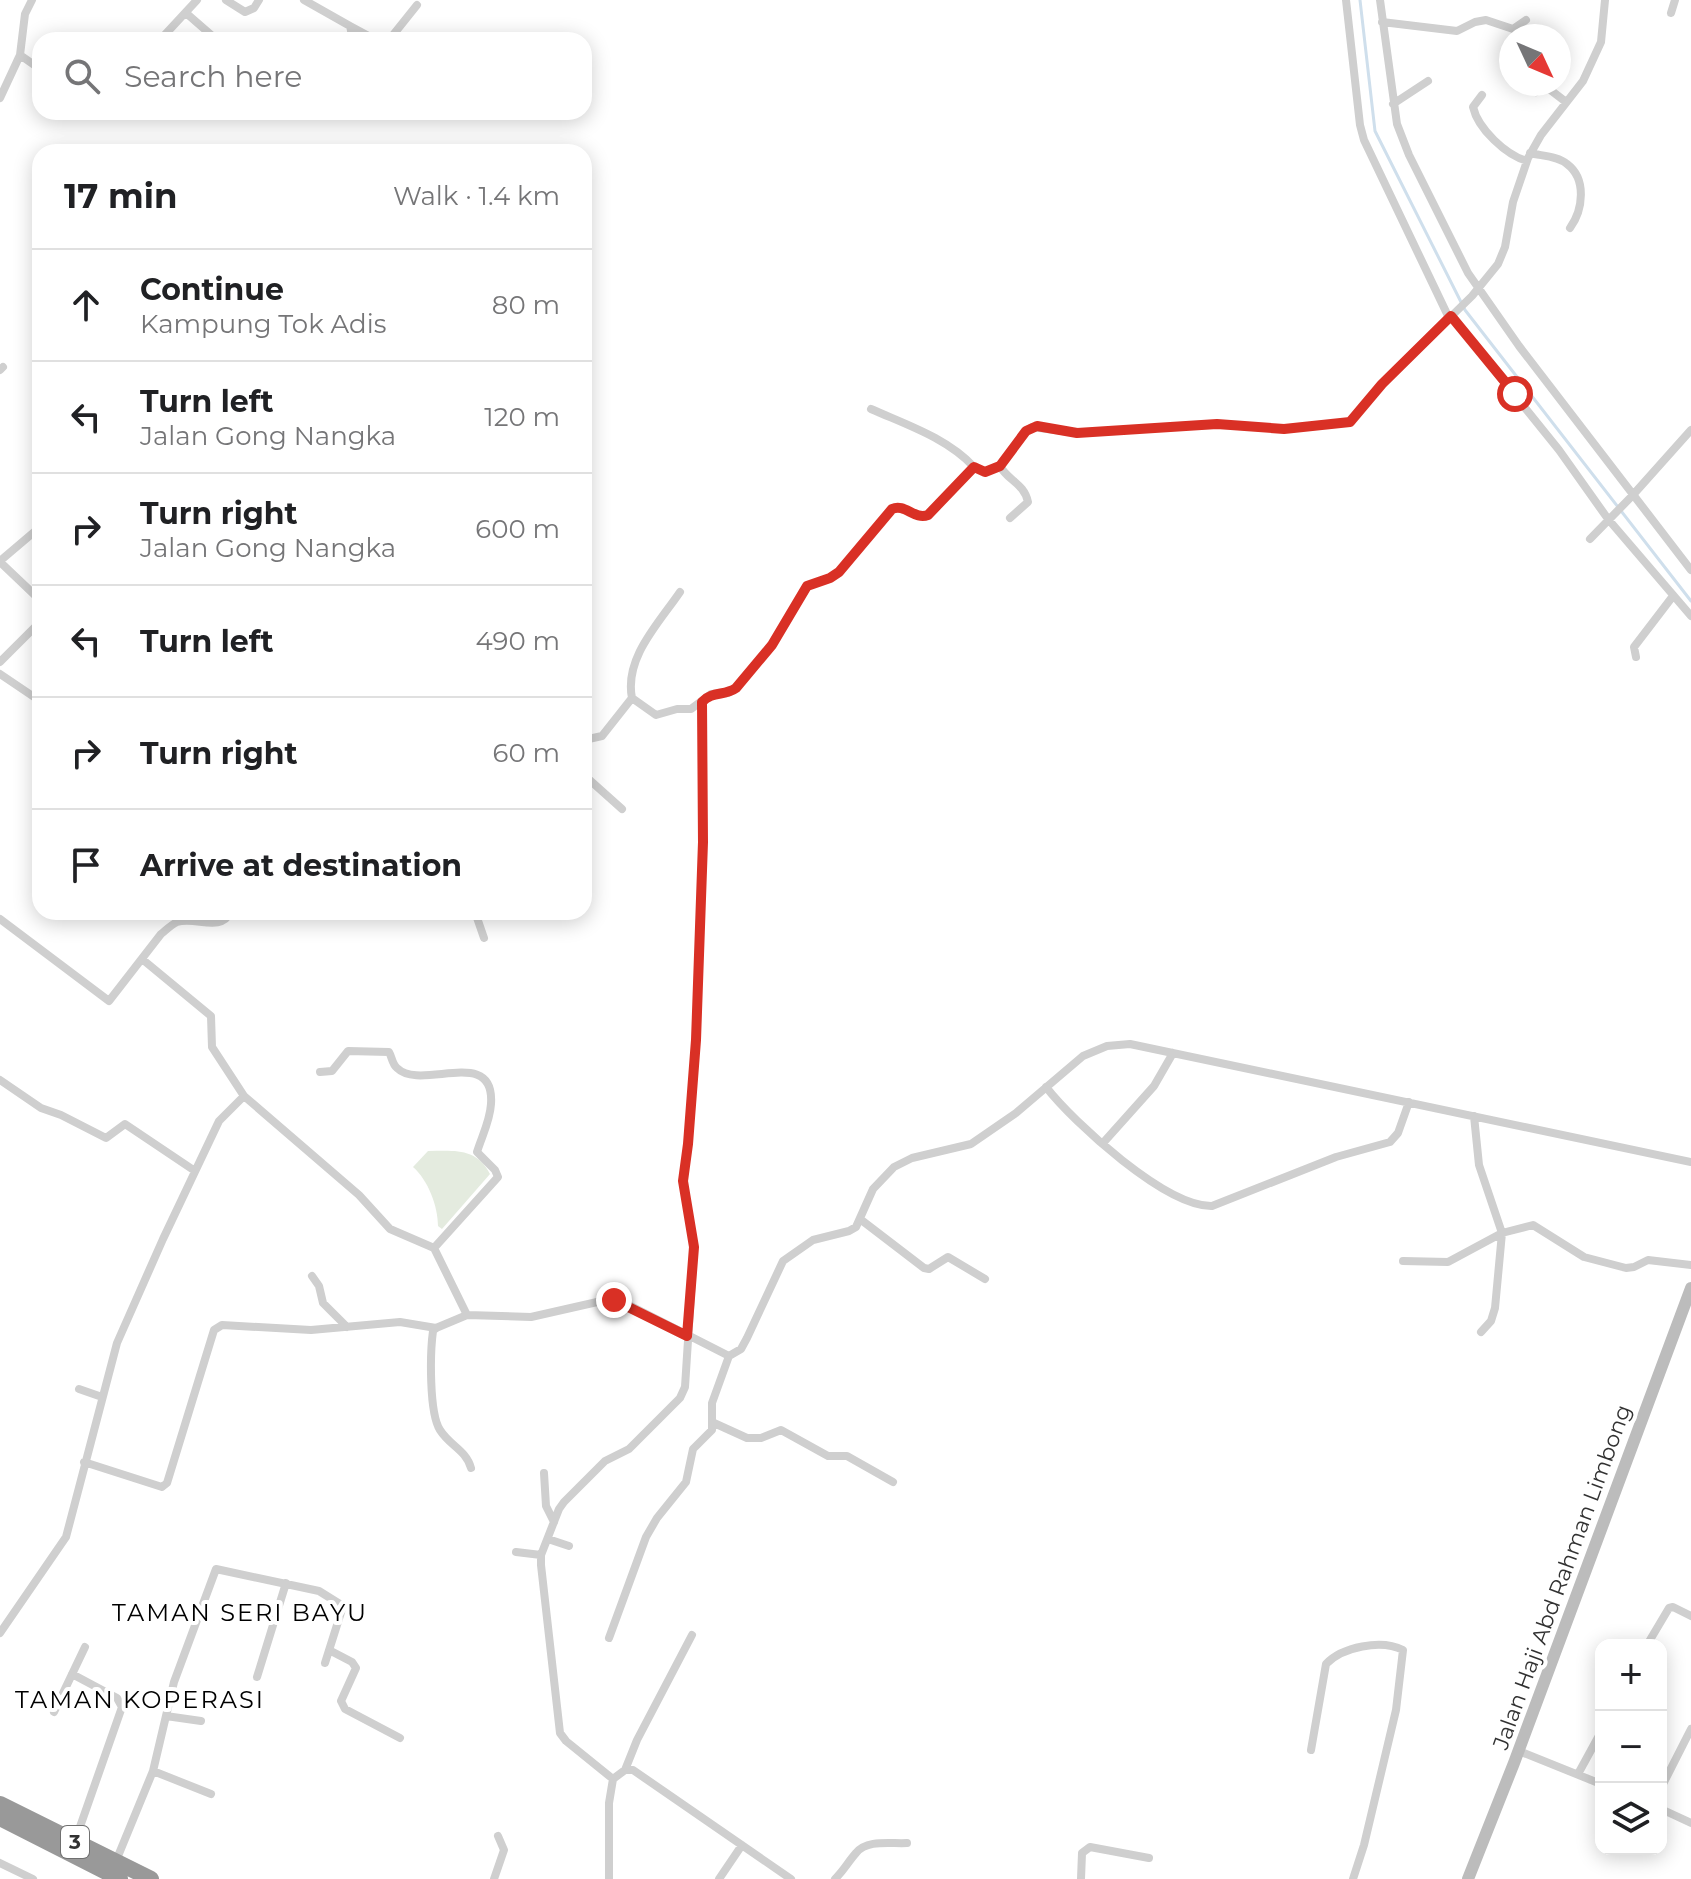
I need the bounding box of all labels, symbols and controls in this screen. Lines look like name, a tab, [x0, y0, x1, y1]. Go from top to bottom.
north arrow	[1499, 24, 1571, 96]
search box	[32, 32, 592, 120]
icon: search	[60, 54, 104, 98]
text: Search here	[124, 58, 302, 95]
text: 17 min	[64, 175, 177, 217]
text: Walk · 1.4 km	[393, 180, 560, 212]
text: Continue	[140, 271, 284, 308]
icon: ahead	[64, 283, 108, 327]
text: 80 m	[492, 289, 560, 321]
text: Kampung Tok Adis	[140, 308, 386, 340]
route start	[1497, 376, 1533, 412]
text: Turn left	[140, 383, 273, 420]
icon: left	[64, 395, 108, 439]
text: 120 m	[484, 401, 560, 433]
text: Jalan Gong Nangka	[140, 420, 396, 452]
text: Turn right	[140, 495, 297, 532]
icon: right	[64, 507, 108, 551]
text: 600 m	[475, 513, 560, 545]
text: Jalan Gong Nangka	[140, 532, 396, 564]
icon: left	[64, 619, 108, 663]
text: Turn left	[140, 623, 273, 660]
text: 490 m	[476, 625, 560, 657]
icon: right	[64, 731, 108, 775]
text: Turn right	[140, 735, 297, 772]
text: 60 m	[493, 737, 560, 769]
icon: arrive	[64, 843, 108, 887]
text: Arrive at destination	[140, 847, 462, 884]
route end	[596, 1282, 632, 1318]
street label: Jalan Haji Abd Rahman Limbong	[1487, 1401, 1637, 1754]
district label: TAMAN SERI BAYU	[112, 1598, 368, 1627]
map controls	[1595, 1639, 1667, 1855]
button: +	[1595, 1639, 1667, 1711]
district label: TAMAN KOPERASI	[15, 1685, 265, 1714]
button: −	[1595, 1711, 1667, 1783]
button: layers	[1595, 1783, 1667, 1855]
road number: 3	[61, 1826, 89, 1858]

